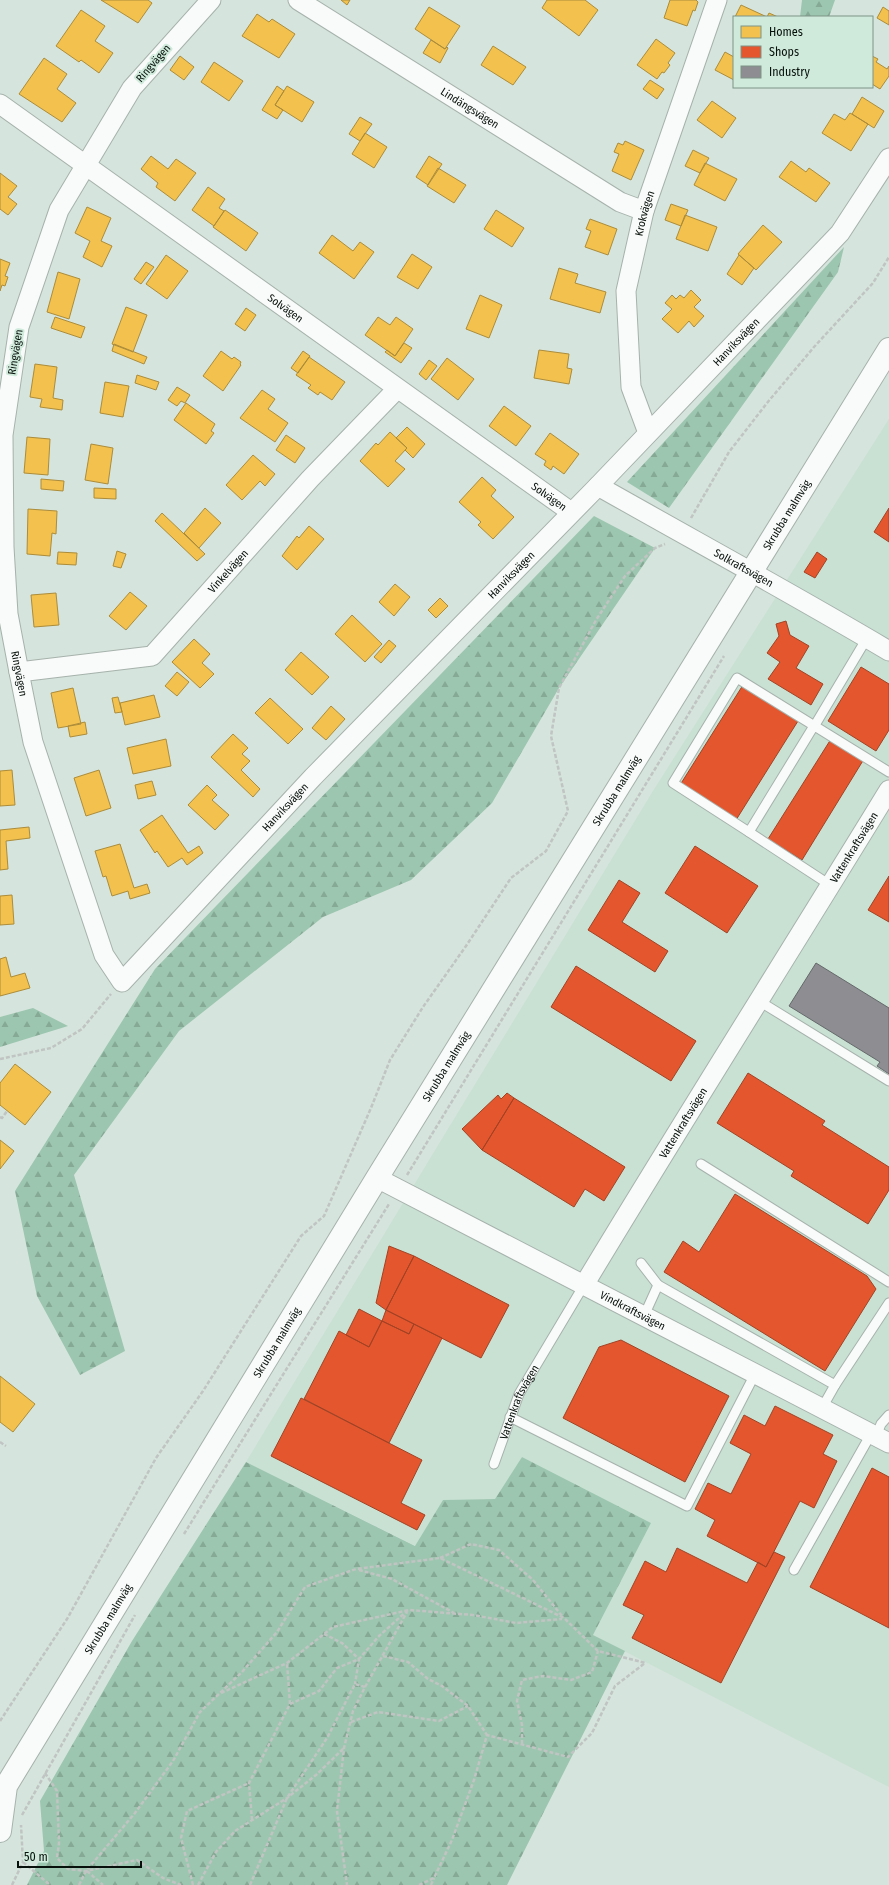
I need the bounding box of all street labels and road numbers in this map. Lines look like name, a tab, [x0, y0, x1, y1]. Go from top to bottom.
street label: Ringvägen	[133, 42, 173, 85]
street label: Lindängsvägen	[438, 85, 501, 131]
street label: Krokvägen	[633, 189, 658, 237]
street label: Solvägen	[265, 291, 305, 325]
street label: Hanviksvägen	[710, 315, 762, 369]
street label: Ringvägen	[5, 328, 26, 376]
street label: Skrubba malmväg	[760, 477, 814, 553]
street label: Solvägen	[529, 480, 569, 514]
street label: Solkraftsvägen	[711, 546, 775, 590]
street label: Vinkelvägen	[206, 547, 251, 596]
street label: Hanviksvägen	[485, 549, 538, 602]
street label: Ringvägen	[8, 650, 30, 698]
street label: Skrubba malmväg	[590, 753, 644, 828]
street label: Hanviksvägen	[260, 780, 311, 834]
street label: Vattenkraftsvägen	[827, 810, 881, 885]
street label: Skrubba malmväg	[420, 1028, 473, 1104]
street label: Vattenkraftsvägen	[657, 1085, 710, 1161]
street label: Vindkraftsvägen	[598, 1289, 667, 1333]
street label: Skrubba malmväg	[251, 1304, 304, 1380]
street label: Vattenkraftsvägen	[497, 1363, 542, 1441]
street label: Skrubba malmväg	[82, 1581, 135, 1657]

